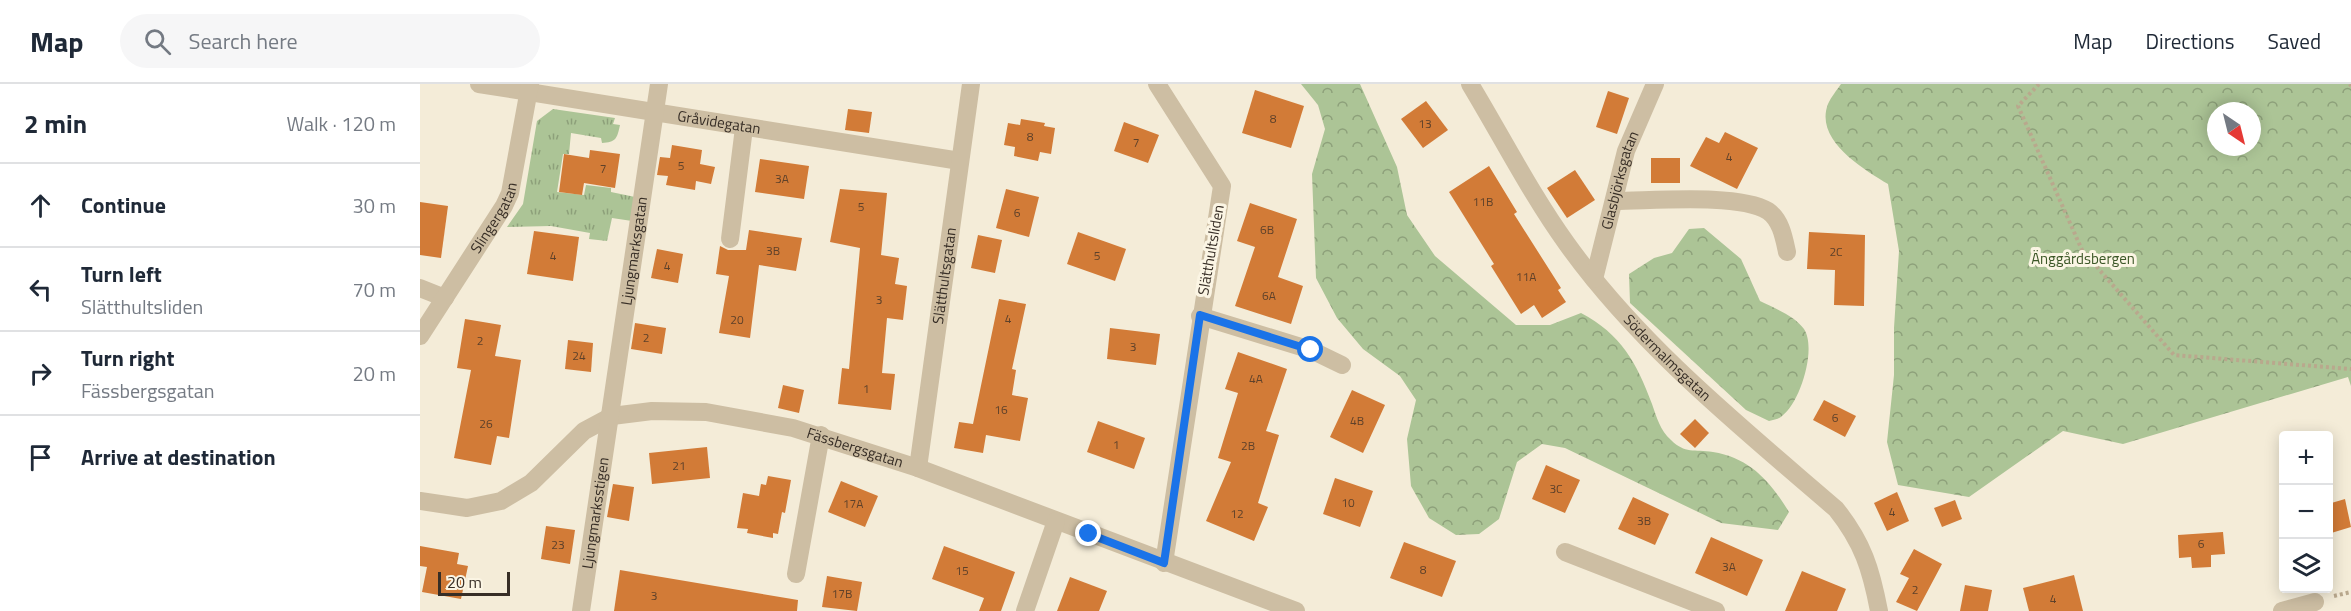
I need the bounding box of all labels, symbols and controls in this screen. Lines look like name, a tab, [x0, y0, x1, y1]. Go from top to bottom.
search box	[120, 14, 540, 68]
text: Map	[30, 20, 84, 63]
text: Search here	[189, 24, 298, 58]
icon: search	[141, 25, 174, 58]
text: Map	[2073, 25, 2113, 57]
text: Directions	[2146, 25, 2235, 57]
text: Saved	[2268, 25, 2321, 57]
north arrow	[2207, 102, 2261, 156]
text: 2 min	[24, 104, 87, 143]
street label: Gråvidegatan	[676, 104, 762, 140]
text: Walk · 120 m	[287, 108, 396, 139]
house number: 8	[1270, 109, 1277, 128]
house number: 13	[1418, 114, 1432, 133]
house number: 8	[1027, 127, 1034, 146]
street label: Glasbjörksgatan	[1595, 127, 1644, 232]
house number: 7	[1133, 133, 1139, 152]
house number: 4	[1726, 147, 1733, 166]
house number: 5	[678, 156, 685, 175]
house number: 7	[600, 159, 606, 178]
house number: 3A	[775, 169, 789, 188]
street label: Slingergatan	[464, 180, 523, 258]
text: Continue	[81, 188, 166, 222]
icon: ahead	[24, 189, 57, 222]
text: 30 m	[352, 190, 396, 221]
house number: 11B	[1473, 192, 1493, 211]
street label: Ljungmarksgatan	[614, 195, 653, 307]
house number: 5	[858, 197, 865, 216]
house number: 6	[1014, 203, 1021, 222]
street label: Slätthultsliden	[1191, 203, 1230, 297]
house number: 6B	[1260, 220, 1274, 239]
street label: Slätthultsgatan	[926, 226, 962, 326]
house number: 3B	[766, 241, 780, 260]
house number: 2C	[1829, 242, 1843, 261]
house number: 4	[550, 246, 557, 265]
house number: 5	[1094, 246, 1101, 265]
park label: Änggårdsbergen	[2031, 247, 2135, 270]
house number: 4	[664, 256, 671, 275]
text: Turn left	[81, 257, 162, 291]
house number: 11A	[1516, 267, 1536, 286]
icon: left	[24, 273, 57, 306]
text: 70 m	[352, 274, 396, 305]
house number: 6A	[1262, 286, 1276, 305]
house number: 3	[876, 290, 882, 309]
text: Slätthultsliden	[81, 291, 203, 322]
house number: 4	[1005, 309, 1012, 328]
street label: Södermalmsgatan	[1618, 309, 1717, 406]
house number: 20	[730, 310, 744, 329]
house number: 2	[643, 328, 649, 347]
house number: 2	[477, 331, 483, 350]
route start	[1297, 336, 1323, 362]
house number: 3	[1130, 337, 1136, 356]
text: Turn right	[81, 341, 175, 375]
house number: 24	[572, 346, 586, 365]
icon: right	[24, 357, 57, 390]
text: 20 m	[352, 358, 396, 389]
house number: 4A	[1249, 369, 1263, 388]
text: Fässbergsgatan	[81, 375, 214, 406]
house number: 1	[863, 379, 869, 398]
house number: 16	[994, 400, 1008, 419]
house number: 6	[1832, 408, 1839, 427]
house number: 4B	[1350, 411, 1364, 430]
house number: 26	[479, 414, 493, 433]
street label: Fässbergsgatan	[804, 421, 906, 474]
map controls	[2279, 431, 2333, 593]
button: +	[2279, 431, 2333, 485]
house number: 1	[1113, 435, 1119, 454]
house number: 2B	[1241, 436, 1255, 455]
text: Arrive at destination	[81, 440, 276, 474]
icon: arrive	[24, 441, 57, 474]
street label: Ljungmarksstigen	[575, 456, 615, 570]
house number: 21	[672, 456, 686, 475]
house number: 3C	[1549, 479, 1563, 498]
button: −	[2279, 485, 2333, 539]
house number: 10	[1341, 493, 1355, 512]
house number: 17A	[843, 494, 863, 513]
house number: 4	[1889, 502, 1896, 521]
house number: 12	[1230, 504, 1244, 523]
house number: 3B	[1637, 511, 1651, 530]
route end	[1075, 520, 1101, 546]
house number: 6	[2198, 534, 2205, 553]
house number: 23	[551, 535, 565, 554]
button: layers	[2279, 539, 2333, 593]
house number: 3A	[1722, 557, 1736, 576]
house number: 8	[1420, 560, 1427, 579]
house number: 15	[955, 561, 969, 580]
scale bar	[438, 569, 510, 596]
text: 20 m	[447, 570, 482, 594]
house number: 2	[1912, 580, 1918, 599]
house number: 17B	[832, 584, 852, 603]
house number: 3	[651, 586, 657, 605]
house number: 4	[2050, 589, 2057, 608]

